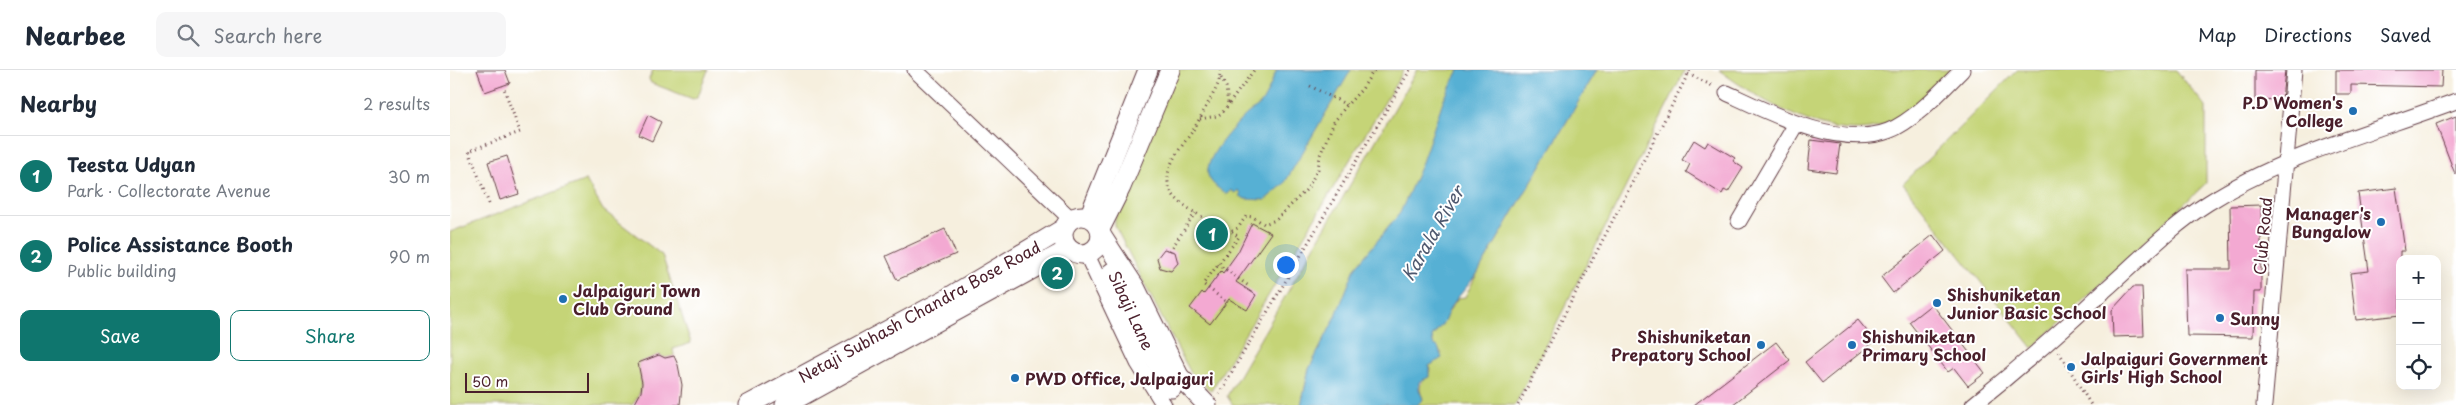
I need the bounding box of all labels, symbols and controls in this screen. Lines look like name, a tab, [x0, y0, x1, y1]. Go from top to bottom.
search box	[156, 12, 506, 57]
text: Nearbee	[25, 17, 126, 53]
icon: search	[174, 21, 202, 49]
text: Search here	[214, 21, 322, 49]
text: Map	[2198, 21, 2236, 48]
text: Directions	[2264, 21, 2352, 48]
text: Saved	[2380, 21, 2431, 48]
text: Nearby	[20, 87, 97, 119]
place label: P.D Women's College	[2242, 90, 2343, 132]
text: 2 results	[363, 91, 430, 115]
marker: P.D Women's College	[2347, 105, 2359, 117]
text: Teesta Udyan	[67, 150, 196, 178]
text: 1	[32, 164, 40, 188]
text: 30 m	[388, 164, 430, 188]
text: Park · Collectorate Avenue	[67, 178, 271, 202]
water label: Karala River	[1394, 178, 1471, 285]
street label: Club Road	[2247, 196, 2277, 276]
place label: Manager's Bungalow	[2286, 201, 2371, 243]
pin: 1	[1196, 215, 1228, 253]
marker: Manager's Bungalow	[2375, 216, 2387, 228]
text: Police Assistance Booth	[67, 230, 293, 258]
street label: Netaji Subhash Chandra Bose Road	[793, 234, 1045, 388]
text: 2	[30, 244, 42, 268]
text: 90 m	[389, 244, 430, 268]
your location	[1273, 252, 1299, 278]
pin: 2	[1041, 254, 1073, 292]
map controls	[2396, 255, 2441, 390]
button: +	[2396, 255, 2441, 300]
text: Public building	[67, 258, 177, 282]
street label: Sibaji Lane	[1103, 266, 1161, 354]
place label: Jalpaiguri Town Club Ground	[573, 278, 701, 320]
place label: Shishuniketan Junior Basic School	[1947, 282, 2107, 324]
marker: Jalpaiguri Town Club Ground	[557, 293, 569, 305]
marker: Shishuniketan Junior Basic School	[1931, 297, 1943, 309]
button: −	[2396, 300, 2441, 345]
place label: Sunny	[2230, 306, 2280, 330]
button: Save	[20, 310, 220, 361]
button: Share	[230, 310, 430, 361]
marker: Sunny	[2214, 312, 2226, 324]
place label: Shishuniketan Prepatory School	[1611, 324, 1751, 366]
place label: Shishuniketan Primary School	[1862, 324, 1986, 366]
marker: Shishuniketan Prepatory School	[1755, 339, 1767, 351]
marker: Shishuniketan Primary School	[1846, 339, 1858, 351]
button: locate	[2396, 345, 2441, 390]
place label: Jalpaiguri Government Girls' High School	[2081, 346, 2268, 388]
marker: Jalpaiguri Government Girls' High School	[2065, 361, 2077, 373]
place label: PWD Office, Jalpaiguri	[1025, 366, 1214, 390]
scale bar	[465, 370, 589, 393]
text: 50 m	[472, 371, 508, 392]
marker: PWD Office, Jalpaiguri	[1009, 372, 1021, 384]

